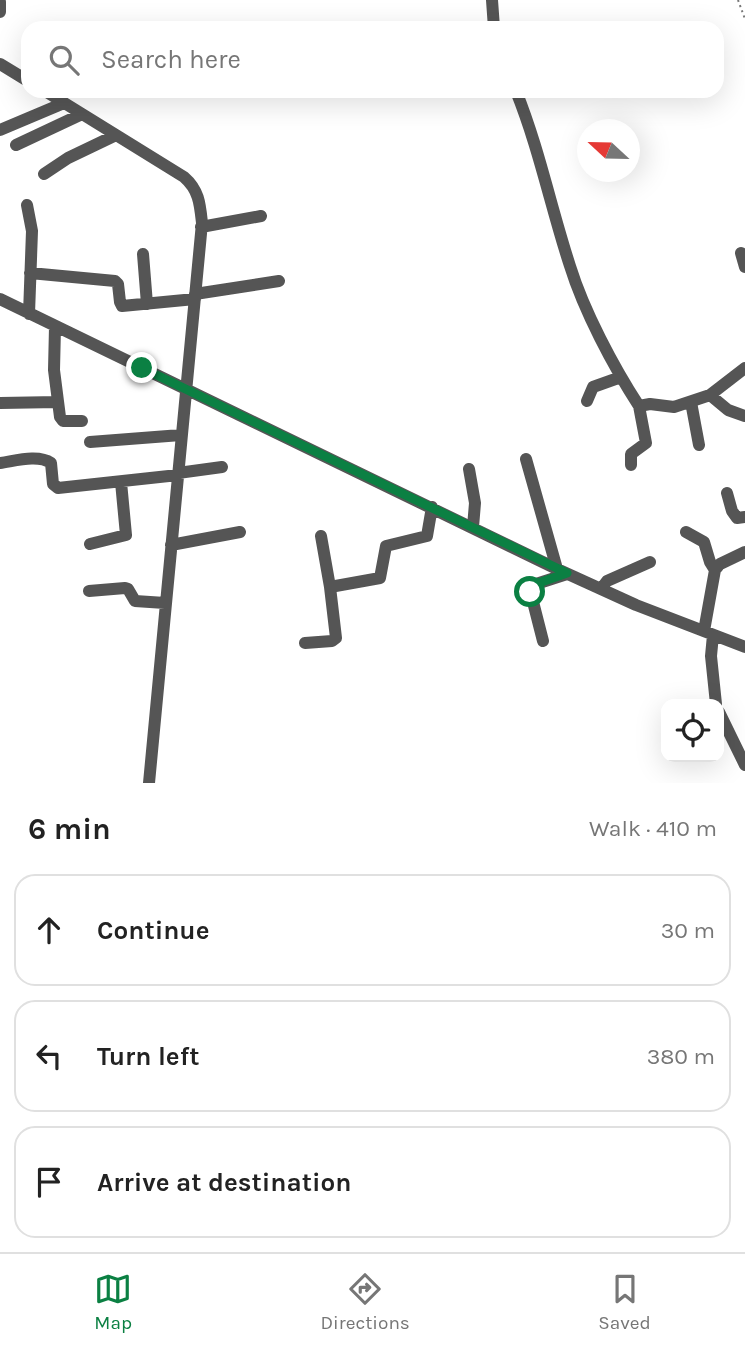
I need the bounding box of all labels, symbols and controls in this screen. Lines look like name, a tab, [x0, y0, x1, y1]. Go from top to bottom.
search box	[21, 21, 724, 98]
icon: search	[45, 41, 83, 79]
text: Search here	[101, 44, 241, 75]
north arrow	[577, 119, 640, 182]
route end	[126, 352, 157, 383]
route start	[514, 576, 545, 607]
map controls	[661, 699, 724, 762]
button: locate	[661, 699, 724, 762]
text: 6 min	[28, 811, 111, 847]
text: Walk · 410 m	[589, 815, 717, 842]
icon: ahead	[30, 911, 68, 949]
text: Continue	[97, 915, 209, 946]
text: 30 m	[661, 917, 715, 944]
icon: left	[30, 1037, 68, 1075]
text: Turn left	[97, 1041, 199, 1072]
text: 380 m	[647, 1043, 715, 1070]
icon: arrive	[30, 1163, 68, 1201]
text: Arrive at destination	[97, 1167, 351, 1198]
tab: Map	[94, 1270, 132, 1334]
tab: Directions	[321, 1270, 410, 1334]
tab: Saved	[598, 1270, 651, 1334]

